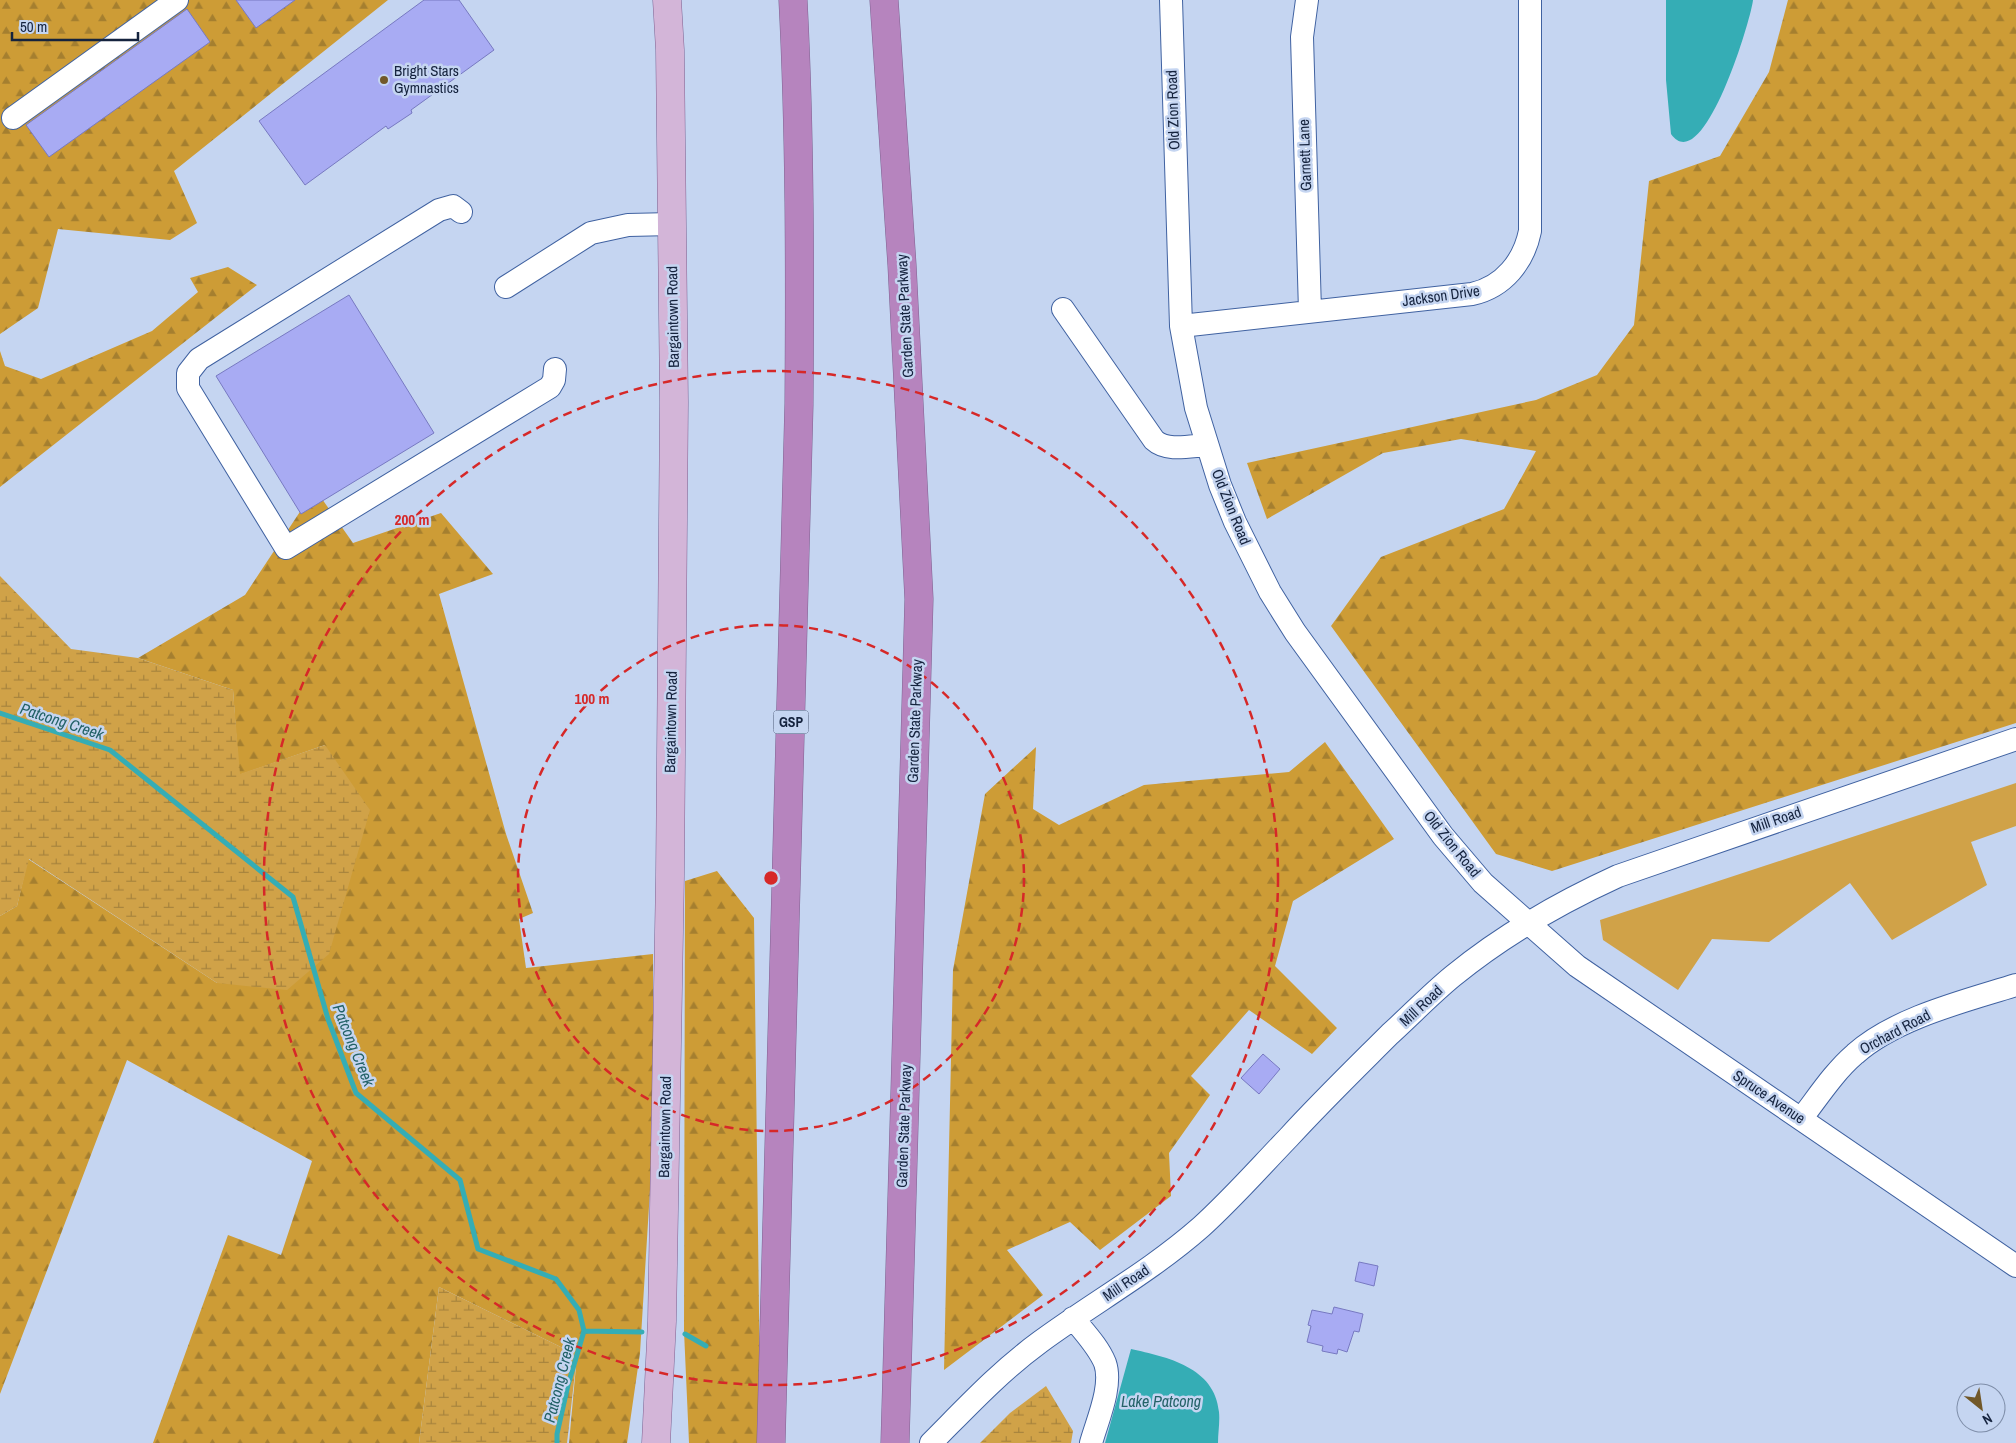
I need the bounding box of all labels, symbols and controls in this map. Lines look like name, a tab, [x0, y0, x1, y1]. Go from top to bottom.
scale bar	[12, 10, 139, 42]
text: 50 m	[20, 16, 47, 37]
place label: Bright Stars Gymnastics	[394, 60, 459, 98]
street label: Old Zion Road	[1161, 70, 1184, 150]
marker: Bright Stars Gymnastics	[378, 74, 390, 86]
street label: Garnett Lane	[1293, 119, 1316, 191]
street label: Garden State Parkway	[891, 253, 918, 378]
street label: Bargaintown Road	[661, 266, 684, 368]
street label: Jackson Drive	[1401, 280, 1481, 311]
street label: Old Zion Road	[1207, 466, 1256, 548]
text: 200 m	[395, 509, 429, 530]
street label: Garden State Parkway	[902, 658, 927, 783]
street label: Bargaintown Road	[659, 671, 682, 773]
text: 100 m	[575, 688, 609, 709]
water label: Patcong Creek	[17, 697, 107, 745]
road number: GSP	[774, 710, 808, 734]
street label: Mill Road	[1748, 801, 1804, 838]
street label: Old Zion Road	[1419, 806, 1486, 881]
centre of rings	[762, 869, 780, 887]
street label: Mill Road	[1394, 980, 1447, 1031]
water label: Patcong Creek	[328, 1001, 381, 1090]
street label: Orchard Road	[1856, 1004, 1934, 1059]
street label: Garden State Parkway	[891, 1063, 916, 1188]
street label: Spruce Avenue	[1729, 1065, 1810, 1129]
street label: Bargaintown Road	[653, 1076, 676, 1178]
street label: Mill Road	[1098, 1259, 1153, 1306]
water label: Patcong Creek	[538, 1335, 580, 1425]
north arrow	[1956, 1383, 2006, 1433]
water label: Lake Patcong	[1121, 1390, 1201, 1412]
text: N	[1979, 1409, 1996, 1429]

